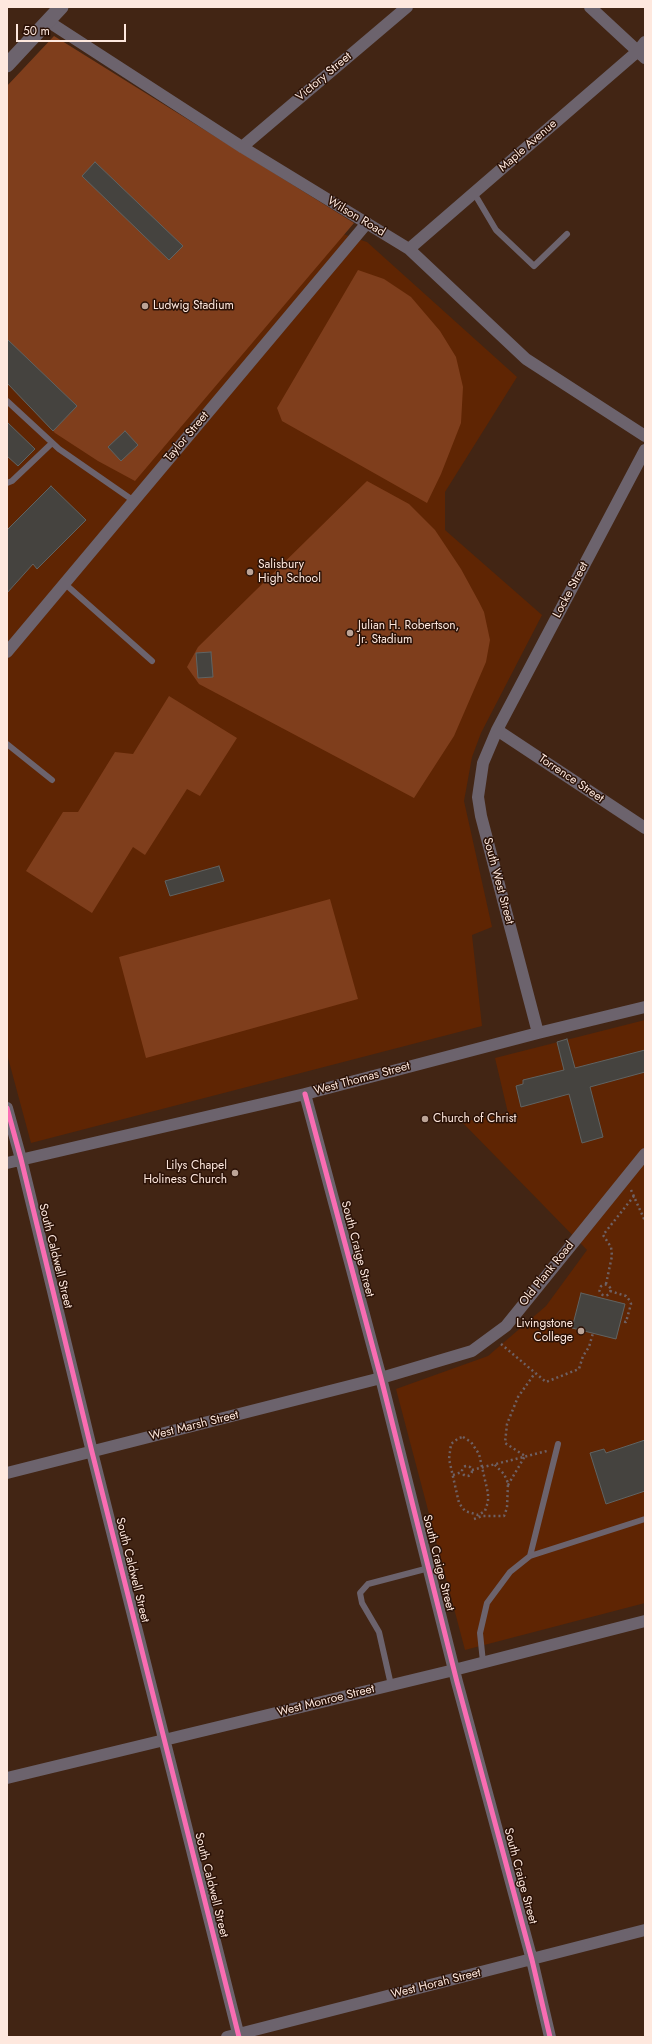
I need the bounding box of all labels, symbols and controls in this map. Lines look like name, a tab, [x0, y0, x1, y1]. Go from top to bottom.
scale bar	[18, 16, 128, 42]
text: 50 m	[23, 22, 50, 40]
street label: Victory Street	[293, 50, 355, 104]
street label: Maple Avenue	[496, 117, 560, 175]
street label: Wilson Road	[324, 194, 388, 240]
place label: Ludwig Stadium	[153, 299, 234, 313]
marker: Ludwig Stadium	[140, 301, 150, 311]
street label: Taylor Street	[162, 409, 212, 465]
place label: Salisbury High School	[258, 558, 321, 586]
street label: Locke Street	[550, 560, 592, 620]
marker: Salisbury High School	[245, 567, 255, 577]
place label: Julian H. Robertson, Jr. Stadium	[358, 619, 459, 647]
marker: Julian H. Robertson, Jr. Stadium	[345, 628, 355, 638]
street label: Torrence Street	[536, 752, 606, 806]
street label: South West Street	[479, 836, 517, 926]
street label: West Thomas Street	[312, 1059, 412, 1099]
place label: Church of Christ	[433, 1112, 516, 1126]
marker: Church of Christ	[420, 1114, 430, 1124]
place label: Lilys Chapel Holiness Church	[143, 1159, 227, 1187]
marker: Lilys Chapel Holiness Church	[230, 1168, 240, 1178]
street label: South Craige Street	[337, 1199, 377, 1299]
street label: South Caldwell Street	[35, 1202, 75, 1310]
street label: Old Plank Road	[517, 1239, 577, 1309]
place label: Livingstone College	[516, 1317, 573, 1345]
marker: Livingstone College	[576, 1326, 586, 1336]
street label: West Marsh Street	[148, 1408, 240, 1444]
street label: South Craige Street	[419, 1513, 457, 1613]
street label: South Caldwell Street	[112, 1516, 152, 1624]
street label: West Monroe Street	[276, 1682, 376, 1720]
street label: South Craige Street	[500, 1826, 540, 1926]
street label: South Caldwell Street	[191, 1831, 231, 1939]
street label: West Horah Street	[390, 1966, 482, 2002]

